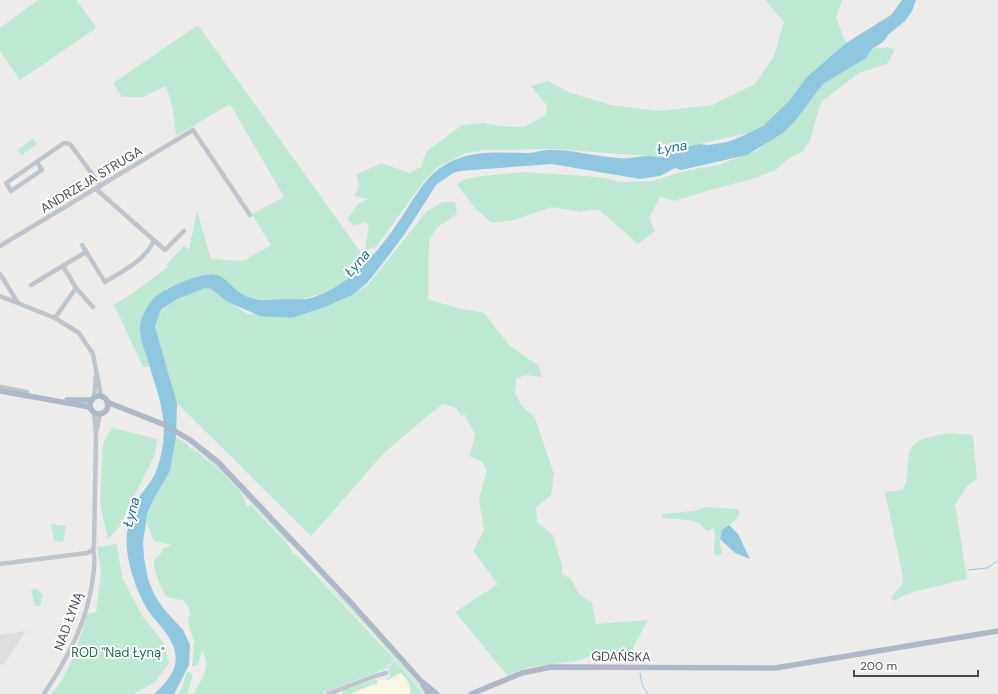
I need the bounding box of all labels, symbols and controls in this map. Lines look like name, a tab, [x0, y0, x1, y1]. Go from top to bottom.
water label: Łyna	[655, 136, 689, 158]
street label: ANDRZEJA STRUGA	[37, 142, 146, 217]
water label: Łyna	[340, 245, 374, 280]
water label: Łyna	[118, 495, 144, 529]
street label: NAD ŁYNĄ	[50, 589, 87, 653]
park label: ROD "Nad Łyną"	[71, 644, 165, 661]
street label: GDAŃSKA	[591, 646, 651, 666]
scale bar	[854, 652, 978, 678]
text: 200 m	[860, 658, 897, 674]

